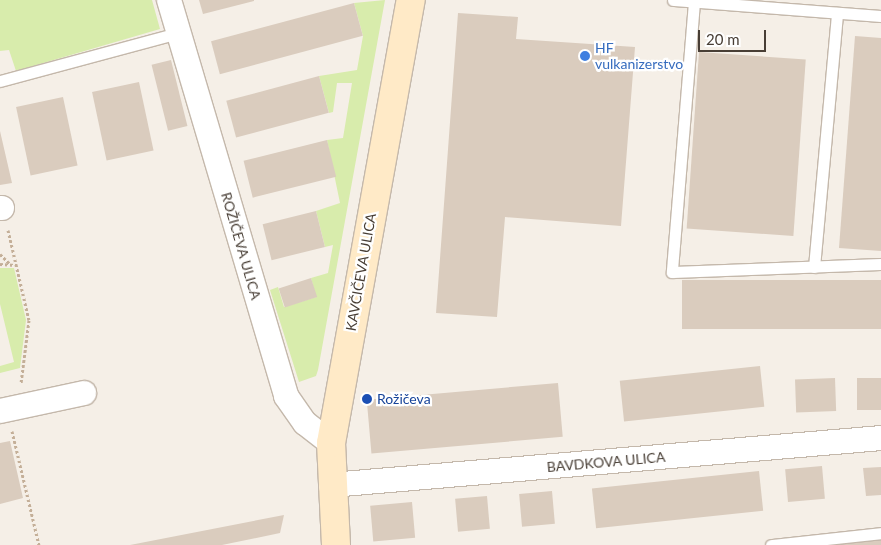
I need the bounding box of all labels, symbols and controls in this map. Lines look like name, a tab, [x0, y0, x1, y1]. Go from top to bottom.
scale bar	[701, 20, 768, 52]
text: 20 m	[706, 30, 740, 48]
place label: HF vulkanizerstvo	[595, 40, 683, 72]
marker: HF vulkanizerstvo	[579, 50, 591, 62]
street label: ROŽIČEVA ULICA	[218, 190, 264, 302]
street label: KAVČIČEVA ULICA	[342, 211, 380, 333]
place label: Rožičeva	[377, 391, 431, 407]
marker: Rožičeva	[361, 393, 373, 405]
street label: BAVDKOVA ULICA	[546, 448, 666, 476]

